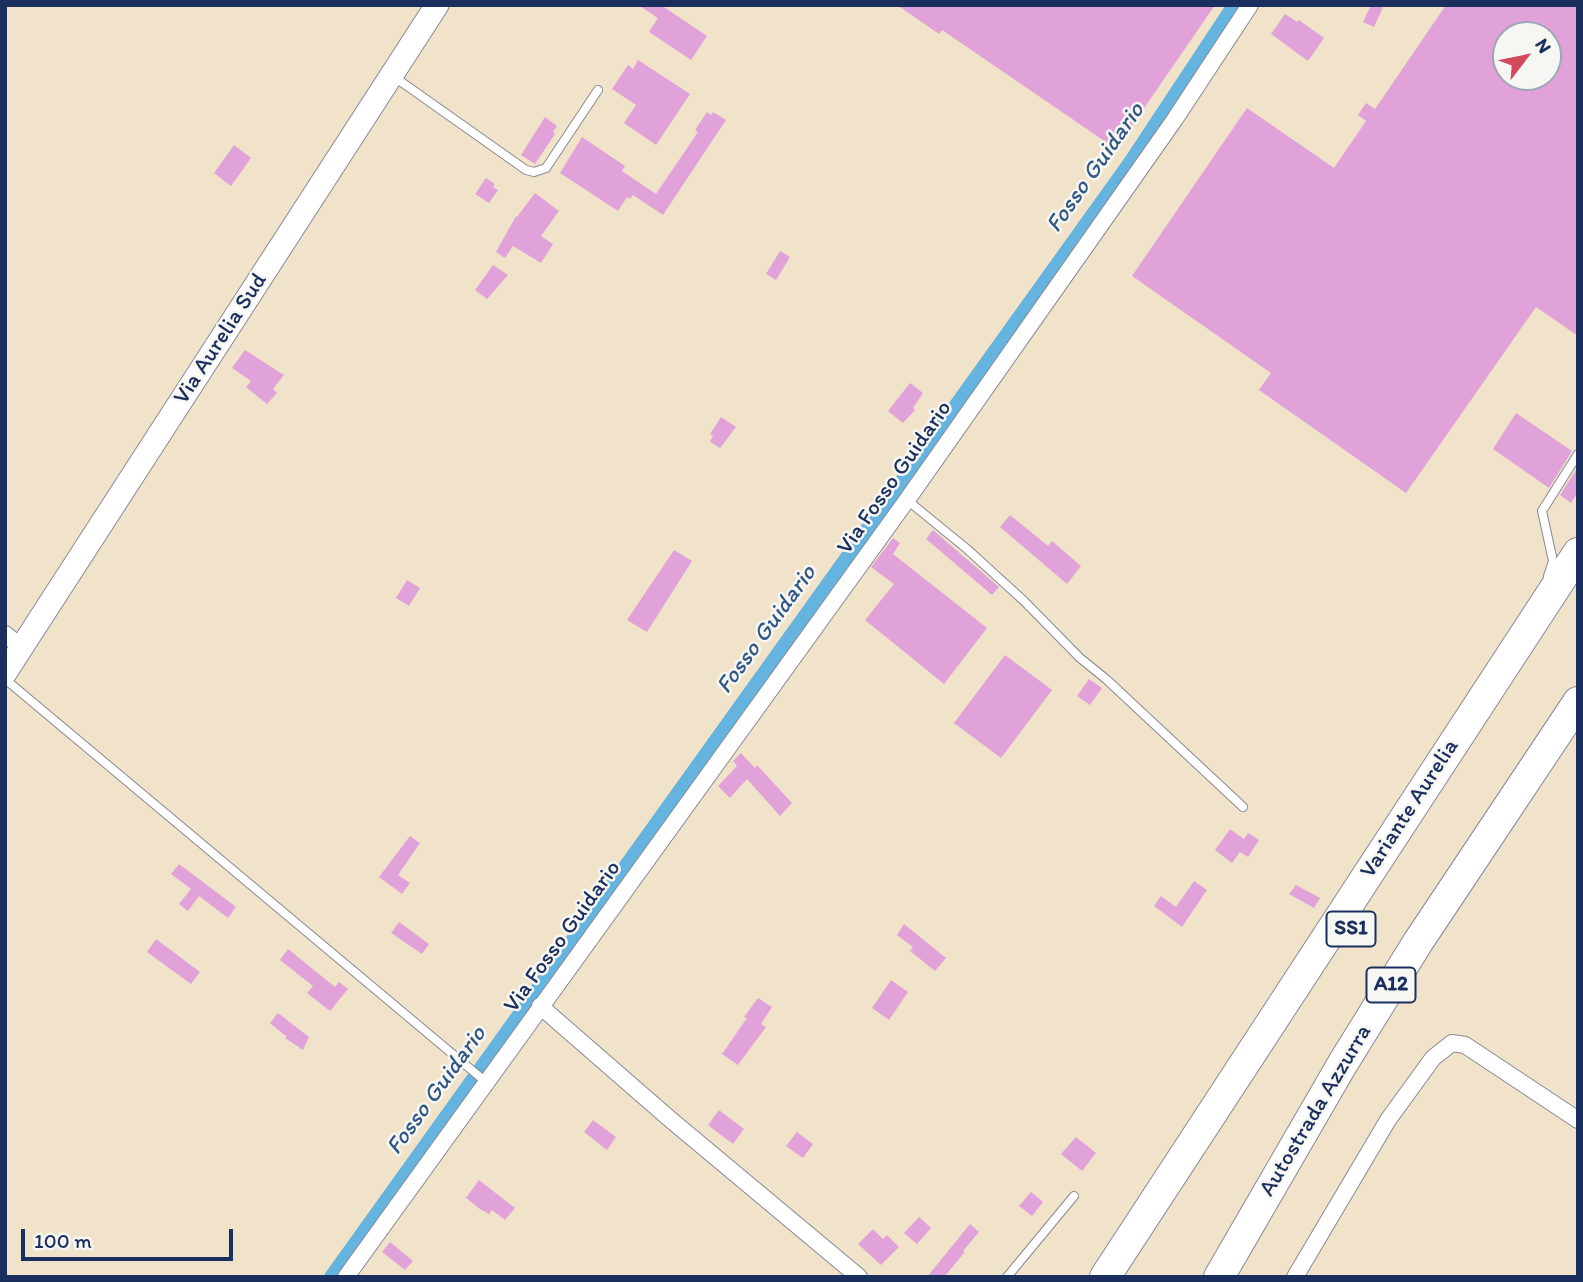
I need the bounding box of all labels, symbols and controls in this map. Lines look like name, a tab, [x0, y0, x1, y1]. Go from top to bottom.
north arrow	[1492, 21, 1562, 91]
text: N	[1530, 34, 1557, 57]
water label: Fosso Guidario	[1041, 98, 1151, 238]
street label: Via Aurelia Sud	[168, 268, 274, 410]
street label: Via Fosso Guidario	[832, 396, 958, 560]
water label: Fosso Guidario	[711, 560, 823, 700]
street label: Variante Aurelia	[1355, 734, 1465, 884]
street label: Via Fosso Guidario	[499, 855, 627, 1019]
road number: SS1	[1326, 912, 1376, 946]
road number: A12	[1366, 968, 1416, 1002]
street label: Autostrada Azzurra	[1254, 1020, 1378, 1202]
water label: Fosso Guidario	[381, 1021, 493, 1161]
scale bar	[24, 1216, 236, 1260]
text: 100 m	[34, 1228, 92, 1253]

